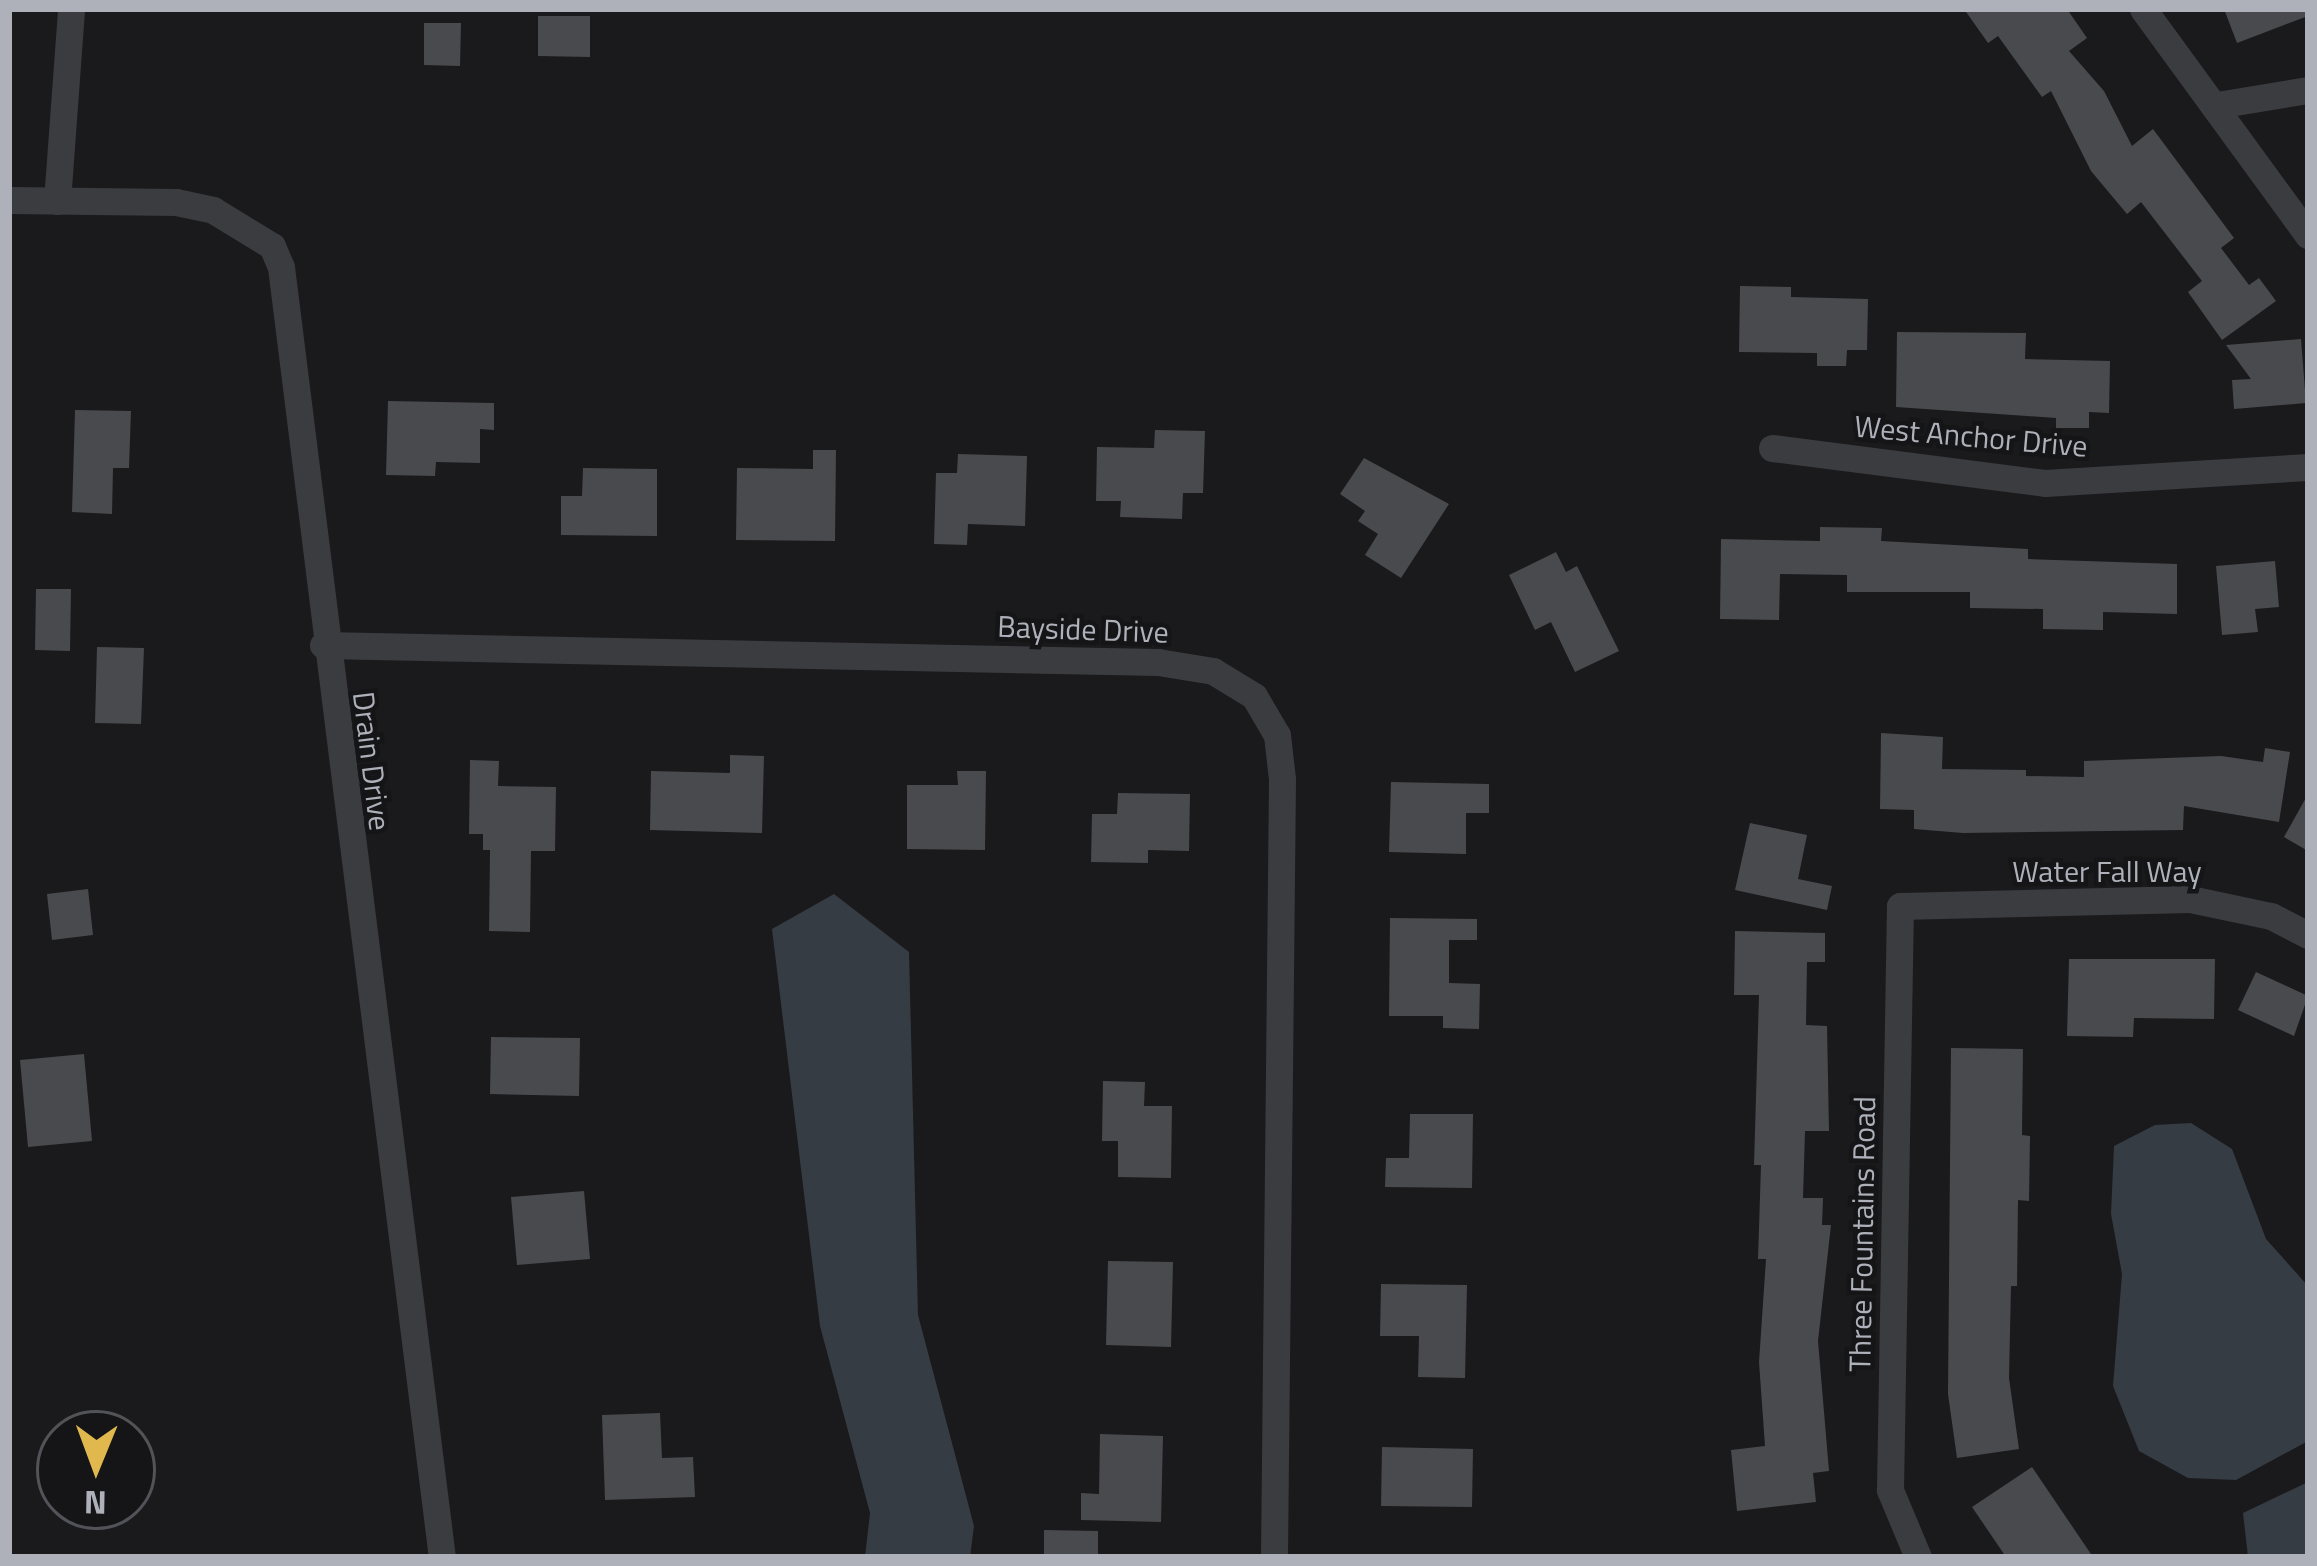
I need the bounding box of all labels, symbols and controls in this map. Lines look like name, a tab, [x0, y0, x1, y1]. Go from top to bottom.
street label: West Anchor Drive	[1853, 408, 2089, 464]
street label: Bayside Drive	[997, 608, 1169, 650]
street label: Drain Drive	[346, 690, 398, 832]
street label: Water Fall Way	[2012, 853, 2202, 889]
street label: Three Fountains Road	[1842, 1096, 1882, 1372]
north arrow	[36, 1410, 156, 1530]
text: N	[84, 1478, 107, 1528]

